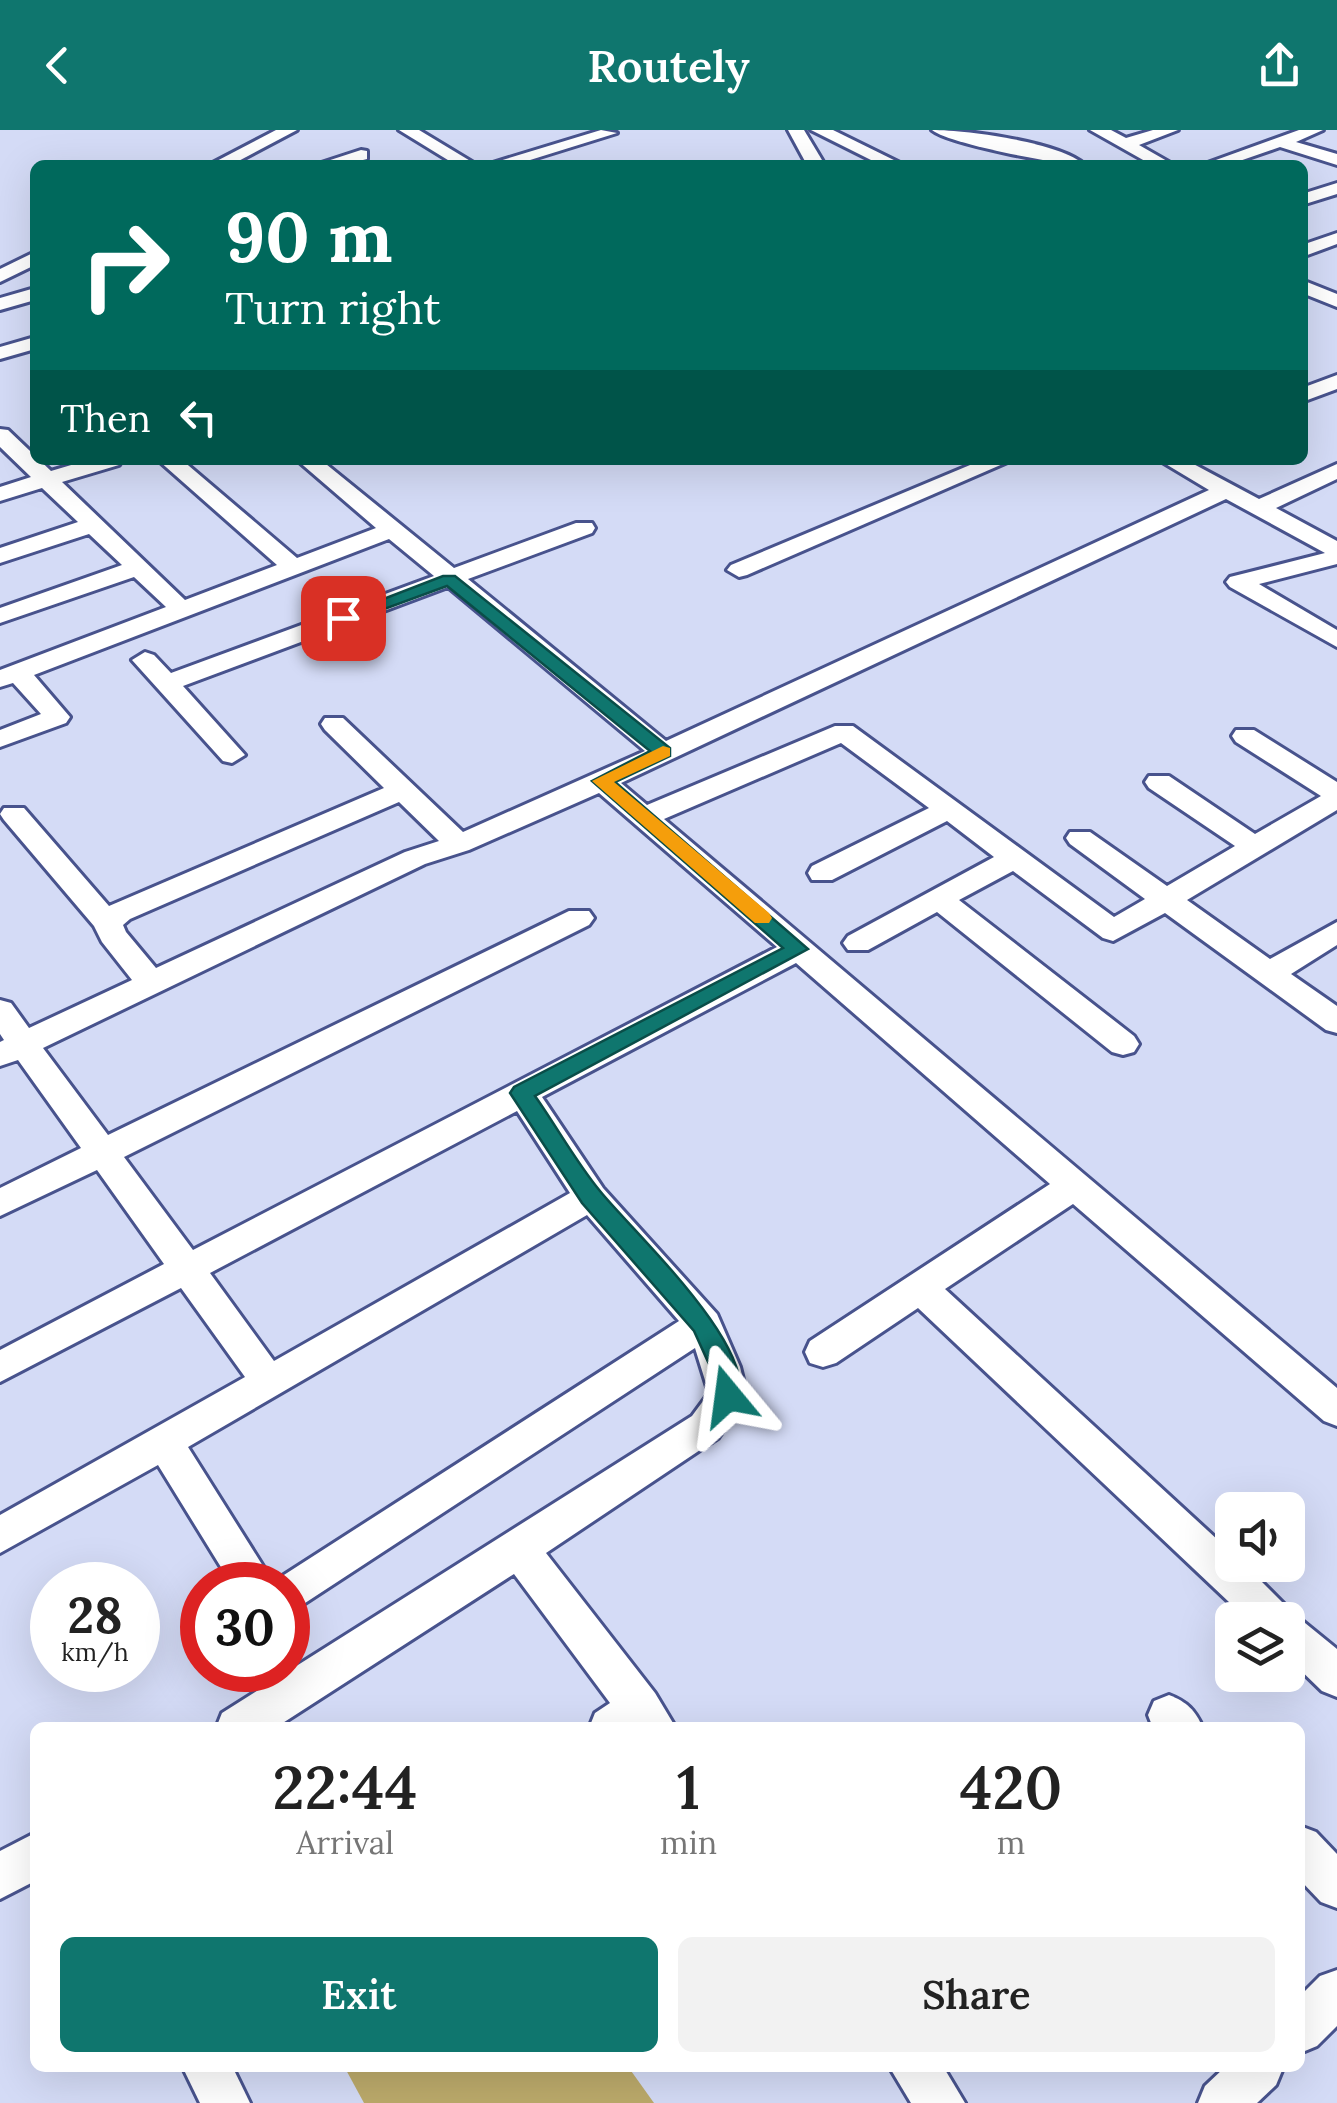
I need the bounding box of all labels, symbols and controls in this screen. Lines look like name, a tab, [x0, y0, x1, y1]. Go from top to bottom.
text: Routely	[587, 37, 750, 94]
icon: back	[30, 38, 85, 93]
icon: share	[1252, 38, 1307, 93]
text: 90 m	[225, 192, 393, 281]
icon: right	[60, 200, 190, 330]
text: Turn right	[225, 279, 441, 336]
icon: left	[171, 390, 226, 445]
text: Then	[60, 394, 151, 442]
pin	[301, 576, 386, 661]
icon: arrive	[316, 591, 371, 646]
position arrow	[676, 1344, 780, 1448]
map controls	[1215, 1492, 1305, 1692]
button: sound	[1215, 1492, 1305, 1582]
speed limit sign: 30	[180, 1562, 310, 1692]
text: 28	[67, 1583, 123, 1647]
button: layers	[1215, 1602, 1305, 1692]
text: km/h	[61, 1636, 129, 1668]
text: 22:44	[273, 1749, 418, 1825]
text: 1	[677, 1749, 700, 1825]
text: 420	[960, 1749, 1062, 1825]
text: Arrival	[296, 1822, 394, 1863]
text: min	[660, 1822, 717, 1863]
text: m	[997, 1822, 1025, 1863]
button: Exit	[60, 1937, 658, 2052]
button: Share	[678, 1937, 1275, 2052]

